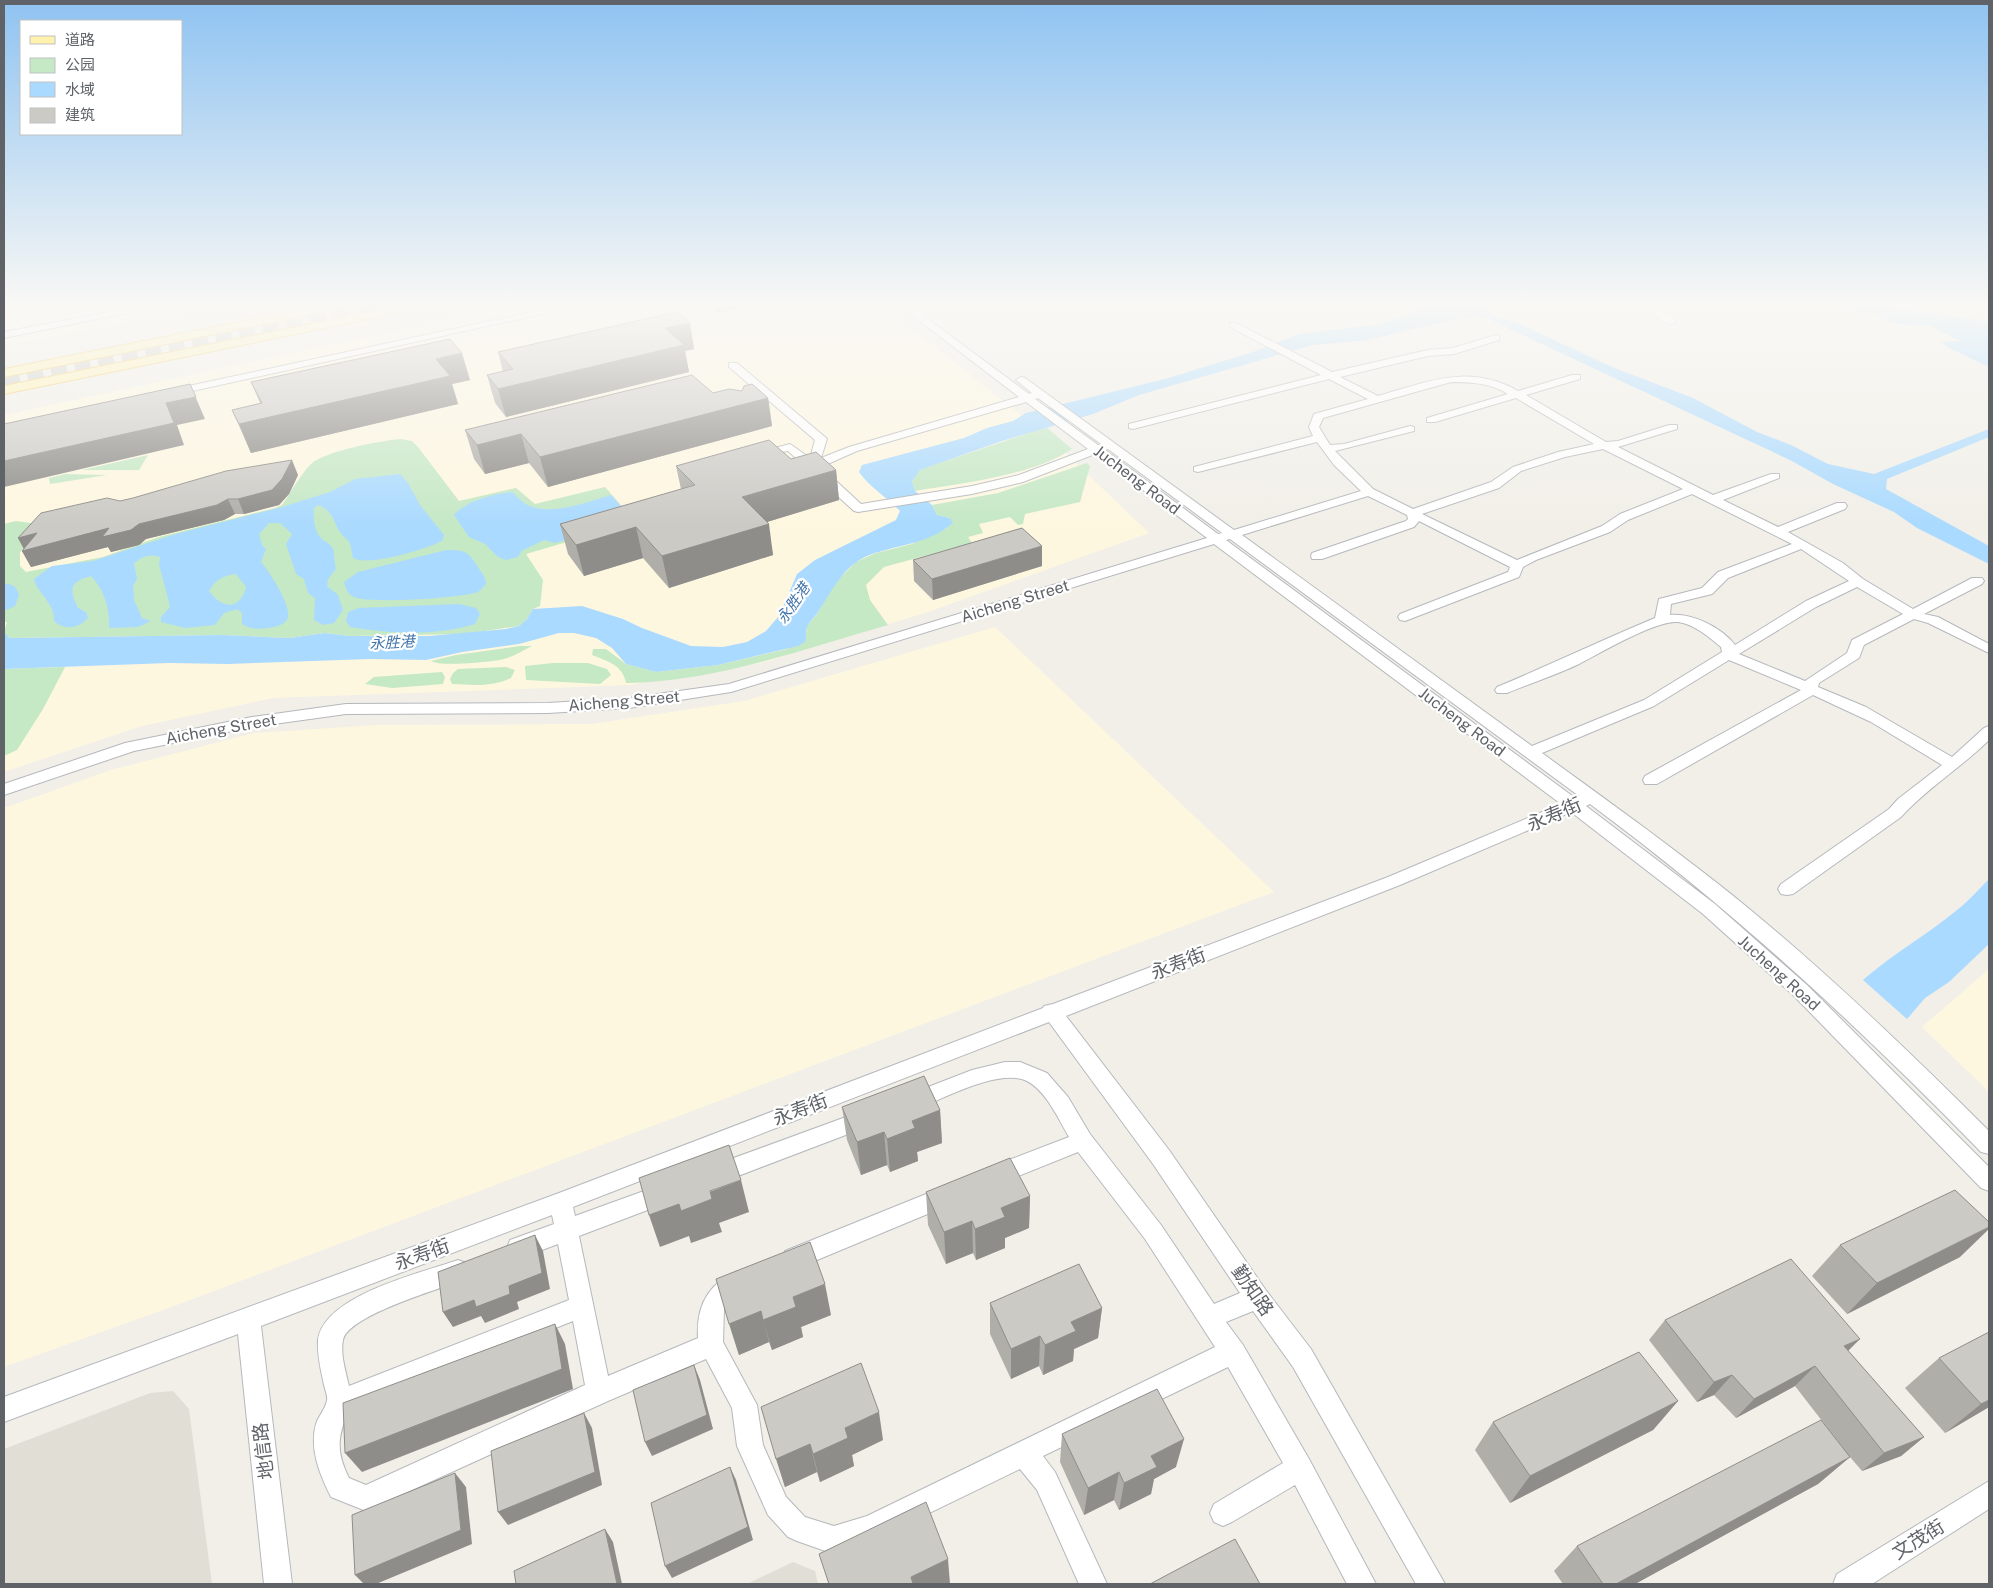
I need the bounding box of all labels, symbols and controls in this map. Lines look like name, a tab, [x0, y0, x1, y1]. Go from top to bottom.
legend	[20, 20, 182, 135]
text: 道路	[65, 31, 95, 48]
text: 公园	[65, 56, 95, 73]
text: 水域	[65, 81, 95, 98]
text: 建筑	[65, 106, 95, 123]
street label: Jucheng Road	[1090, 441, 1184, 519]
street label: Aicheng Street	[959, 576, 1071, 626]
water label: 永胜港	[773, 578, 814, 626]
water label: 永胜港	[369, 632, 417, 652]
street label: Jucheng Road	[1415, 683, 1509, 761]
street label: Aicheng Street	[567, 687, 681, 715]
street label: Aicheng Street	[164, 710, 278, 748]
street label: 永寿街	[1523, 793, 1585, 835]
street label: Jucheng Road	[1734, 931, 1824, 1015]
street label: 永寿街	[1147, 943, 1209, 983]
street label: 永寿街	[769, 1089, 831, 1129]
street label: 永寿街	[391, 1234, 453, 1274]
street label: 勤知路	[1228, 1260, 1278, 1320]
street label: 地信路	[249, 1421, 277, 1481]
street label: 文茂街	[1888, 1515, 1948, 1563]

